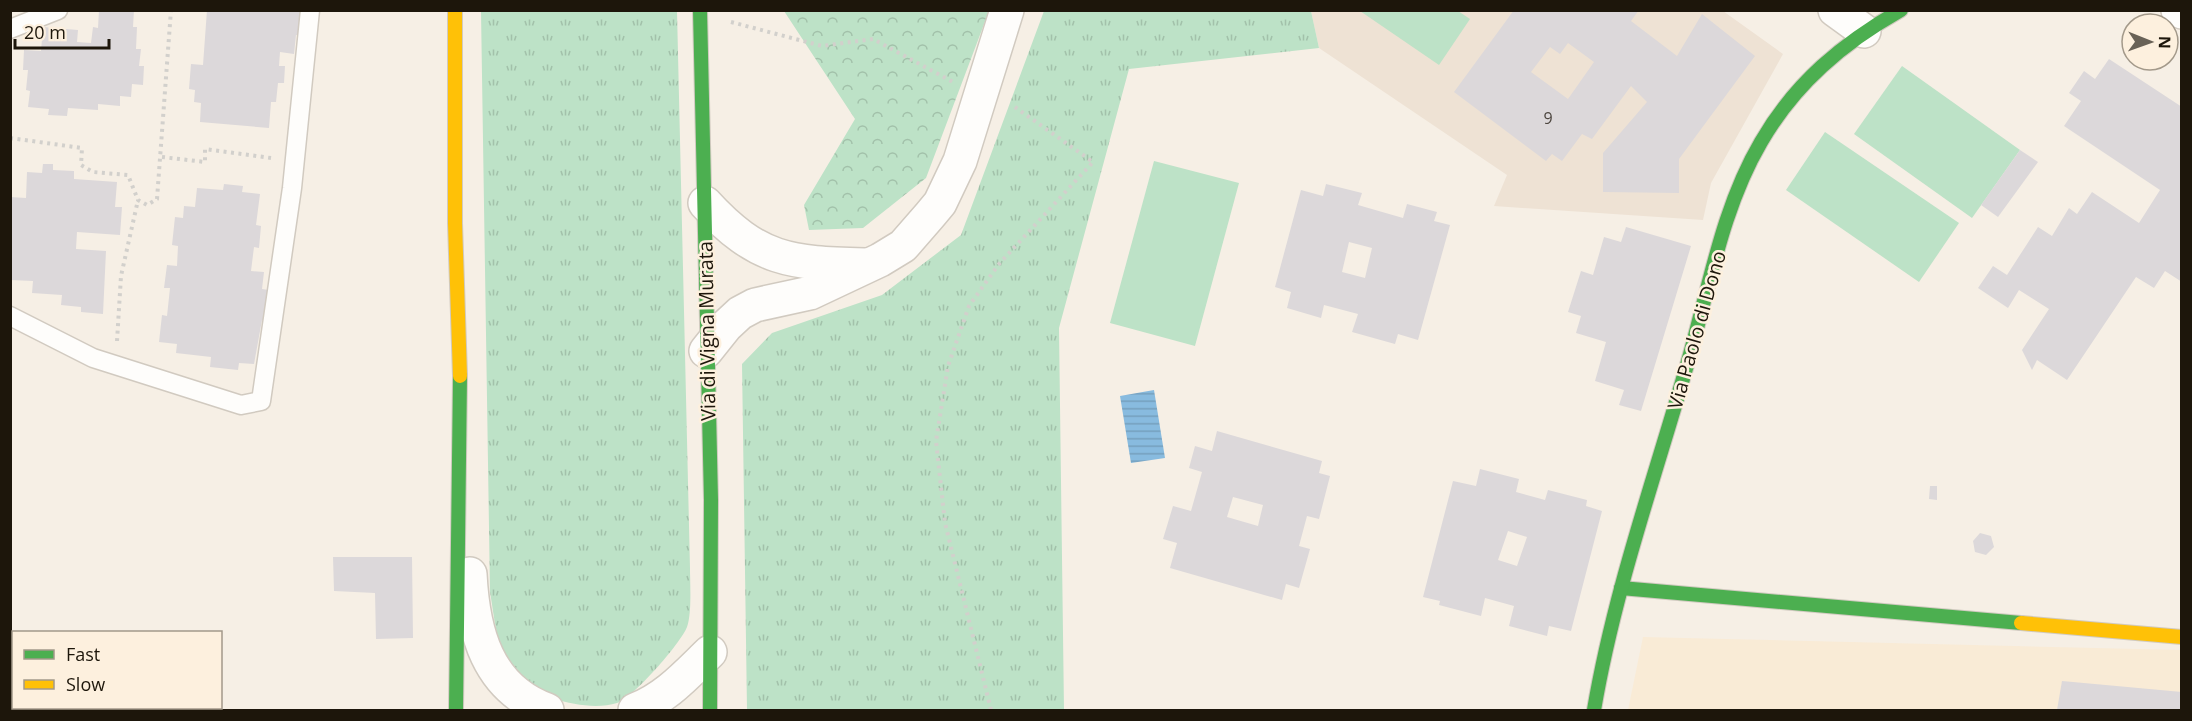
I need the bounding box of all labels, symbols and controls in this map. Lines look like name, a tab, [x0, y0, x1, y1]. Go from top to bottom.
scale bar	[15, 12, 110, 50]
north arrow	[2120, 12, 2180, 72]
text: 20 m	[24, 20, 66, 44]
text: N	[2154, 36, 2176, 49]
house number: 9	[1543, 107, 1553, 129]
street label: Via di Vigna Murata	[691, 241, 722, 421]
street label: Via Paolo di Dono	[1661, 247, 1732, 412]
legend	[12, 631, 222, 709]
text: Fast	[66, 642, 100, 666]
text: Slow	[66, 672, 105, 696]

